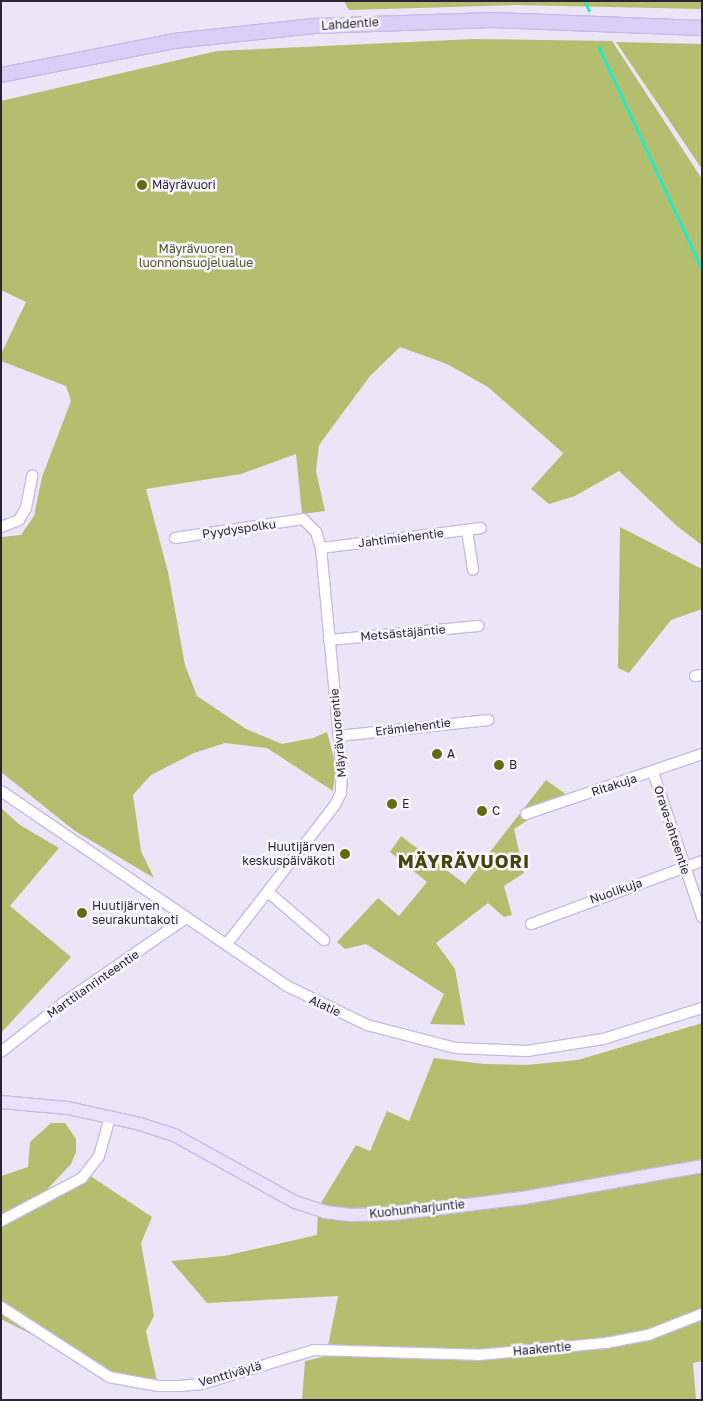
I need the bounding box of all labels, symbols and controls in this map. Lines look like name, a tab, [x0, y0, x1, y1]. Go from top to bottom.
street label: Lahdentie	[321, 15, 379, 33]
place label: Mäyrävuori	[152, 178, 216, 192]
marker: Mäyrävuori	[136, 179, 148, 191]
park label: Mäyrävuoren luonnonsuojelualue	[139, 242, 253, 270]
street label: Pyydyspolku	[201, 517, 277, 541]
street label: Jahtimiehentie	[357, 526, 445, 550]
street label: Metsästäjäntie	[360, 622, 446, 644]
street label: Mäyrävuorentie	[327, 688, 349, 778]
street label: Erämiehentie	[374, 715, 452, 739]
place label: A	[447, 747, 455, 761]
marker: A	[431, 748, 443, 760]
place label: B	[509, 758, 517, 772]
marker: B	[493, 759, 505, 771]
street label: Ritakuja	[589, 771, 639, 799]
street label: Orava-ahteentie	[651, 784, 693, 876]
place label: E	[402, 797, 409, 811]
marker: E	[386, 798, 398, 810]
place label: C	[492, 804, 500, 818]
marker: C	[476, 805, 488, 817]
place label: Huutijärven keskuspäiväkoti	[242, 840, 335, 868]
marker: Huutijärven keskuspäiväkoti	[339, 848, 351, 860]
district label: MÄYRÄVUORI	[397, 850, 531, 872]
street label: Nuolikuja	[588, 875, 644, 907]
place label: Huutijärven seurakuntakoti	[92, 899, 179, 927]
marker: Huutijärven seurakuntakoti	[76, 907, 88, 919]
street label: Marttilanrinteentie	[44, 947, 142, 1021]
street label: Alatie	[307, 992, 343, 1020]
street label: Kuohunharjuntie	[368, 1197, 466, 1221]
street label: Haakentie	[512, 1339, 572, 1359]
street label: Venttiväylä	[197, 1358, 263, 1390]

